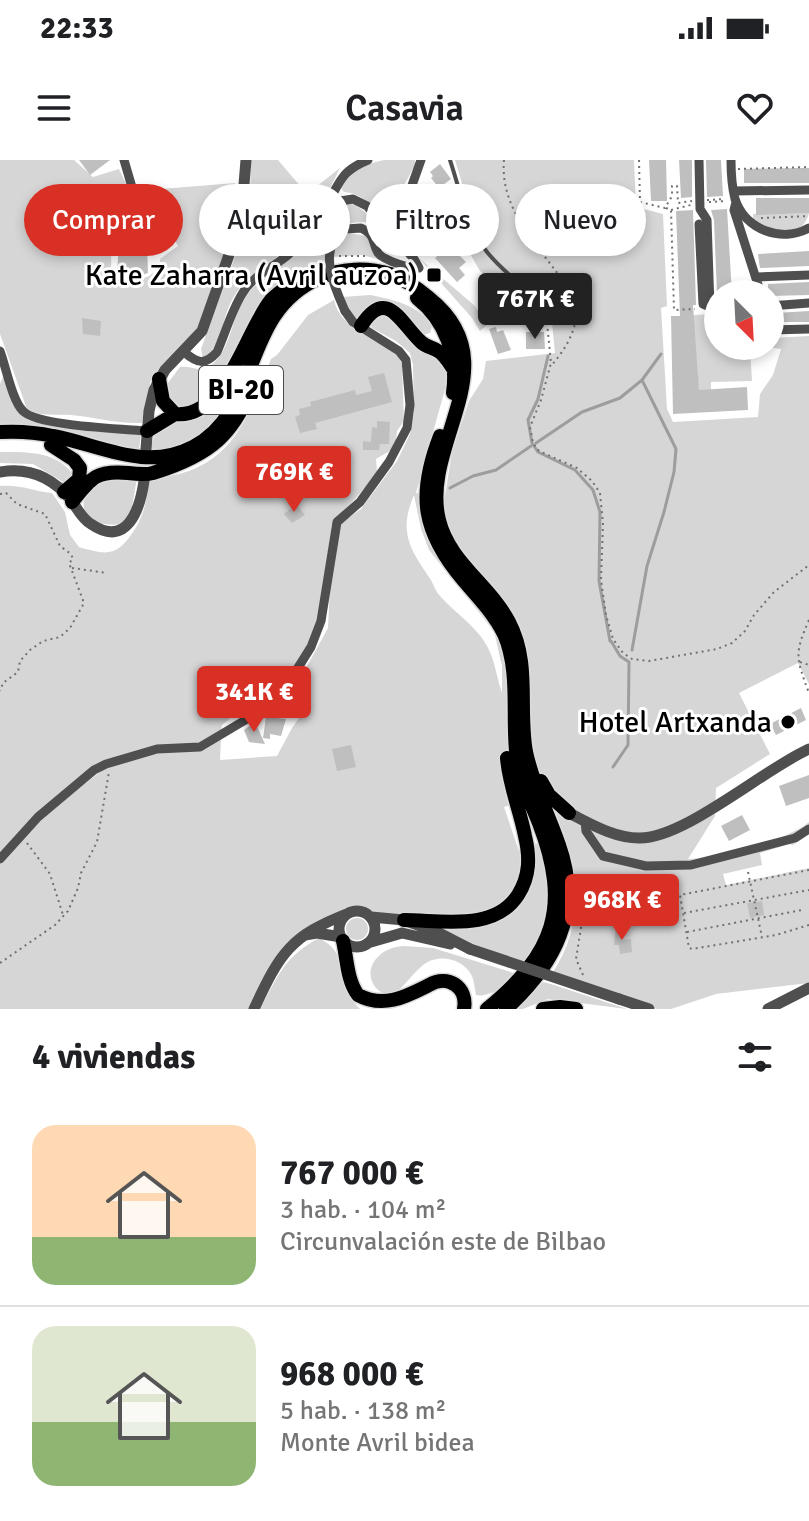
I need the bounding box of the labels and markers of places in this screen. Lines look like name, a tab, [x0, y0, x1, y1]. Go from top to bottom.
place label: Kate Zaharra (Avril auzoa)	[85, 257, 418, 294]
marker: Kate Zaharra (Avril auzoa)	[425, 266, 443, 284]
pin: 767K €	[470, 273, 600, 341]
pin: 769K €	[229, 446, 359, 514]
pin: 341K €	[189, 666, 319, 734]
place label: Hotel Artxanda	[578, 704, 772, 741]
marker: Hotel Artxanda	[779, 713, 797, 731]
pin: 968K €	[557, 874, 687, 942]

